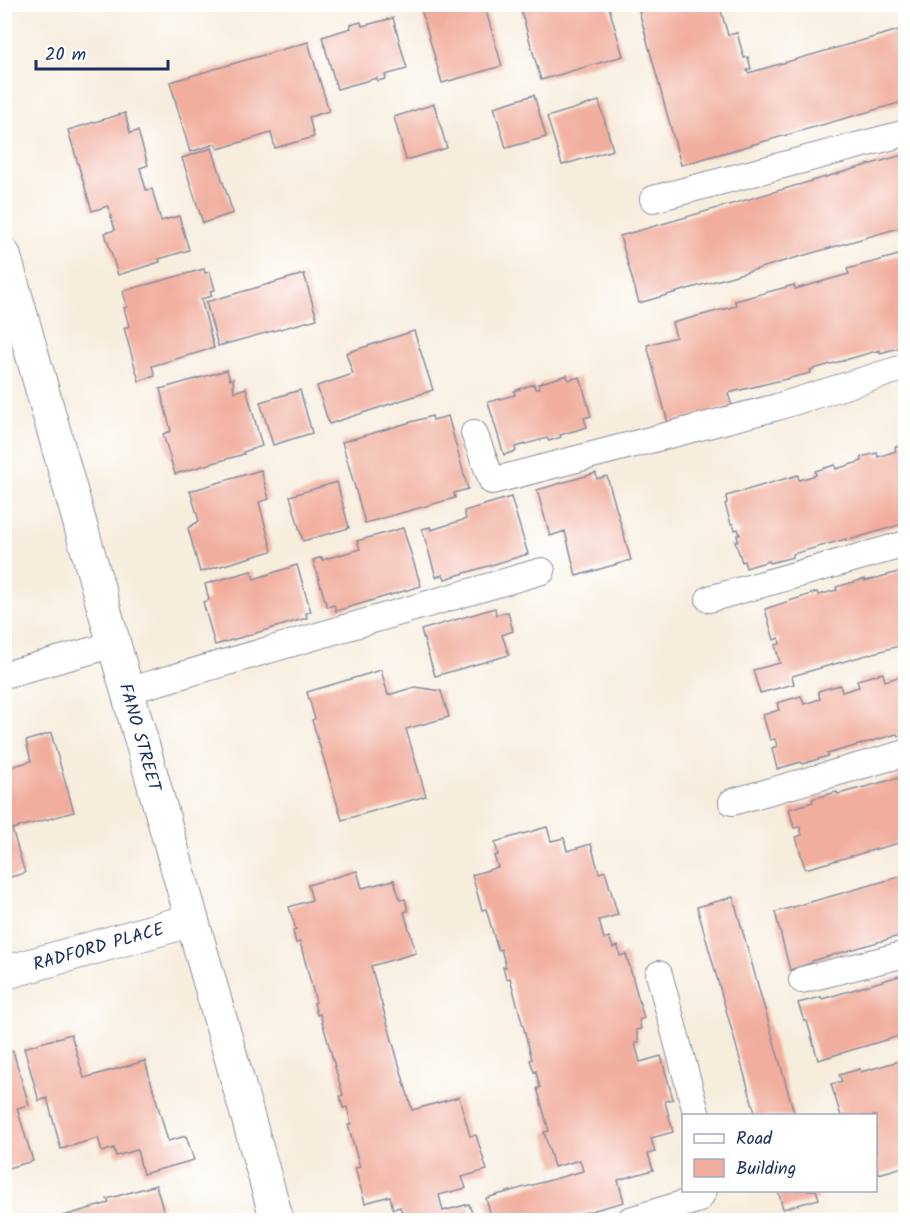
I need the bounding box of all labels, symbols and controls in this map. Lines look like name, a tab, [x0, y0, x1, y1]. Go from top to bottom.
scale bar	[36, 33, 168, 71]
text: 20 m	[45, 41, 86, 70]
street label: FANO STREET	[110, 680, 168, 796]
street label: RADFORD PLACE	[30, 915, 168, 980]
legend	[682, 1114, 877, 1192]
text: Road	[736, 1125, 773, 1154]
text: Building	[736, 1155, 796, 1184]

